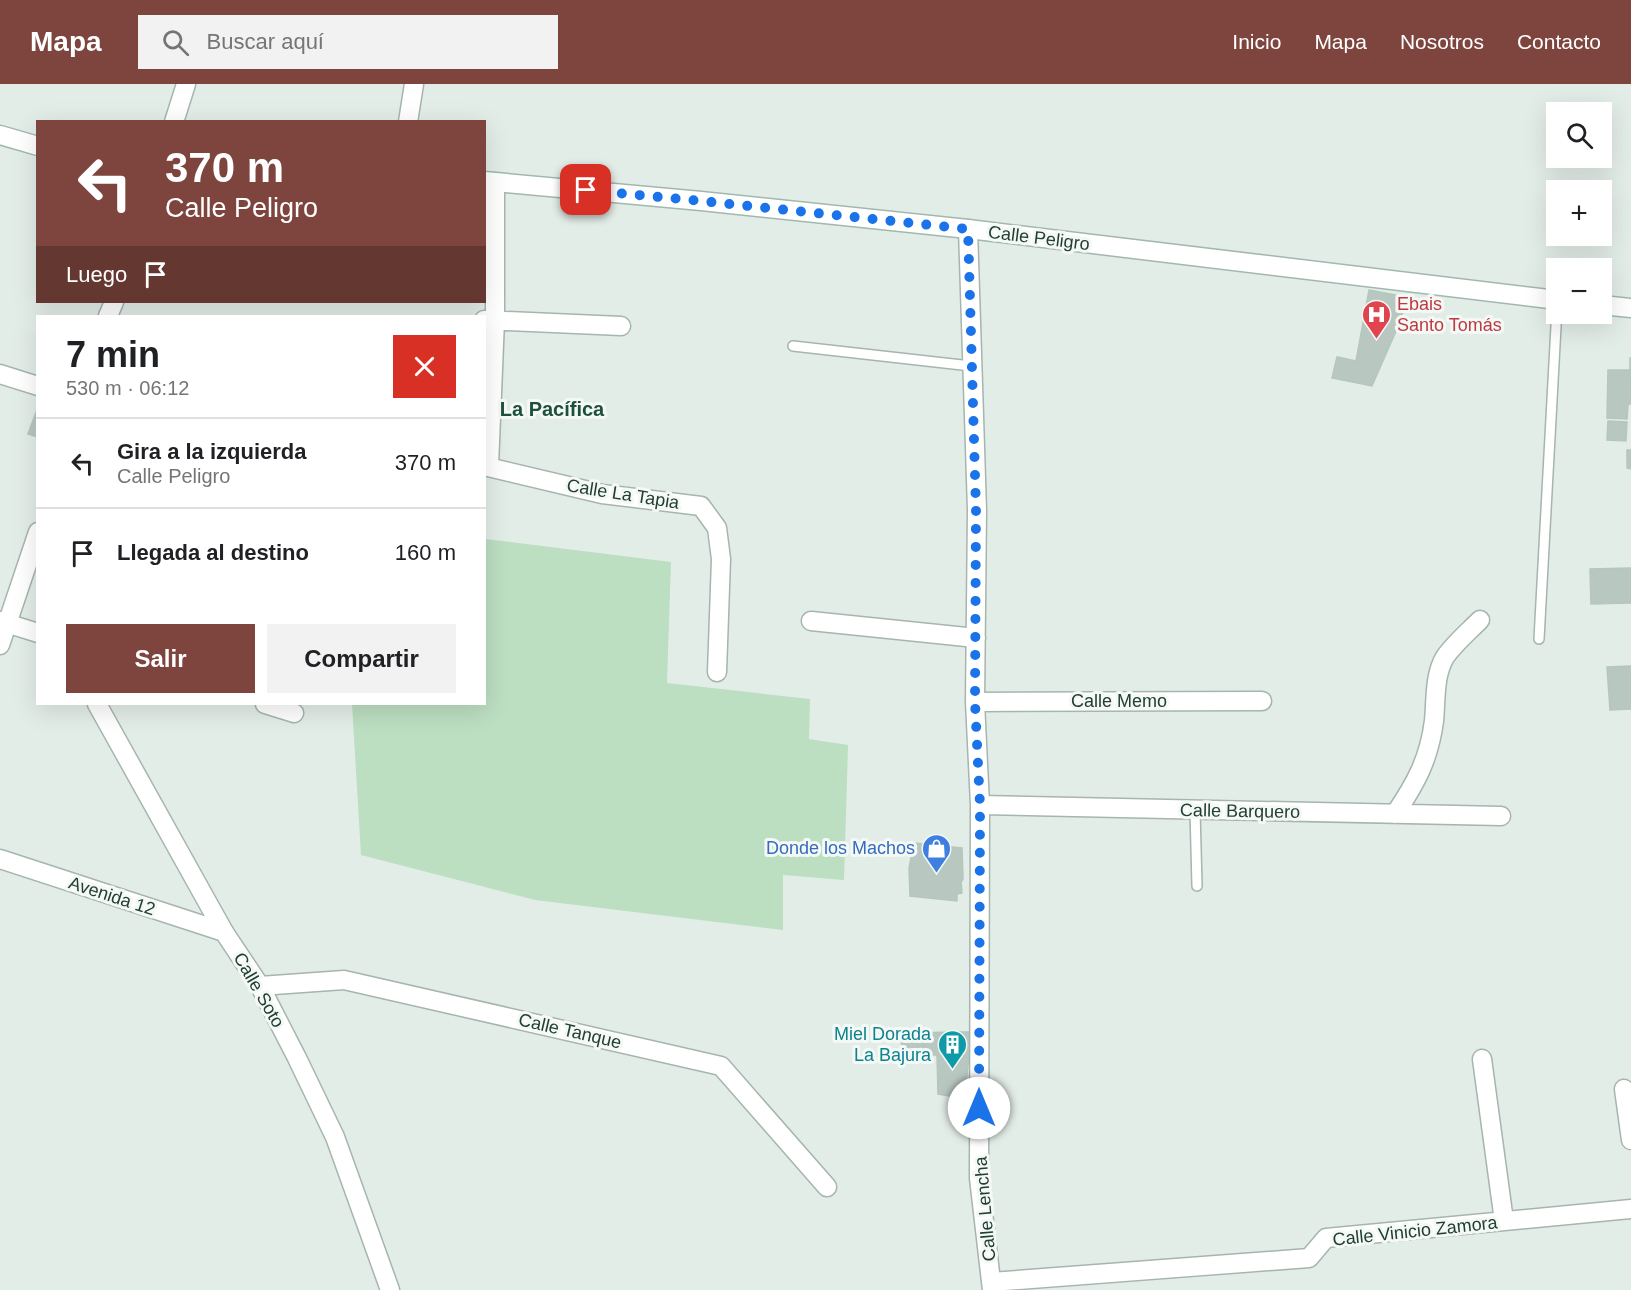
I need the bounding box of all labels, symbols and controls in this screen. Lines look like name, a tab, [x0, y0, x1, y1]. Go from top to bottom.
search box	[138, 15, 558, 69]
text: Mapa	[30, 26, 102, 57]
icon: search	[159, 26, 192, 59]
text: Buscar aquí	[207, 29, 324, 54]
text: Inicio	[1232, 30, 1281, 53]
text: Mapa	[1314, 30, 1367, 53]
text: Nosotros	[1400, 30, 1484, 53]
text: Contacto	[1517, 30, 1601, 53]
map controls	[1546, 102, 1612, 324]
button: search	[1546, 102, 1612, 168]
icon: left	[66, 144, 144, 222]
text: 370 m	[165, 144, 284, 191]
pin	[560, 164, 611, 215]
icon: arrive	[569, 173, 602, 206]
button: +	[1546, 180, 1612, 246]
text: Calle Peligro	[165, 193, 318, 223]
street label: Calle Peligro	[987, 222, 1091, 254]
icon: arrive	[139, 258, 172, 291]
button: −	[1546, 258, 1612, 324]
text: Luego	[66, 262, 127, 287]
place label: Ebais Santo Tomás	[1397, 294, 1502, 335]
hospital icon: Ebais Santo Tomás	[1360, 298, 1392, 340]
text: 7 min	[66, 334, 160, 375]
button: close	[393, 335, 456, 398]
text: 530 m · 06:12	[66, 377, 189, 399]
district label: La Pacífica	[500, 398, 605, 420]
text: Gira a la izquierda	[117, 439, 307, 464]
icon: left	[66, 447, 99, 480]
text: 370 m	[395, 450, 456, 475]
text: Calle Peligro	[117, 465, 230, 487]
street label: Calle La Tapia	[565, 475, 682, 513]
icon: arrive	[66, 537, 99, 570]
text: Llegada al destino	[117, 540, 309, 565]
text: 160 m	[395, 540, 456, 565]
button: Salir	[66, 624, 255, 693]
button: Compartir	[267, 624, 456, 693]
street label: Calle Memo	[1071, 691, 1167, 711]
street label: Calle Barquero	[1180, 800, 1300, 822]
shop icon: Donde los Machos	[920, 832, 952, 874]
place label: Donde los Machos	[766, 838, 915, 858]
street label: Avenida 12	[66, 873, 158, 919]
street label: Calle Soto	[230, 949, 288, 1031]
street label: Calle Tanque	[517, 1009, 623, 1053]
place label: Miel Dorada La Bajura	[834, 1024, 932, 1065]
building icon: Miel Dorada La Bajura	[936, 1028, 968, 1070]
position arrow	[947, 1076, 1011, 1140]
street label: Calle Lencha	[970, 1155, 1000, 1262]
street label: Calle Vinicio Zamora	[1332, 1212, 1499, 1250]

